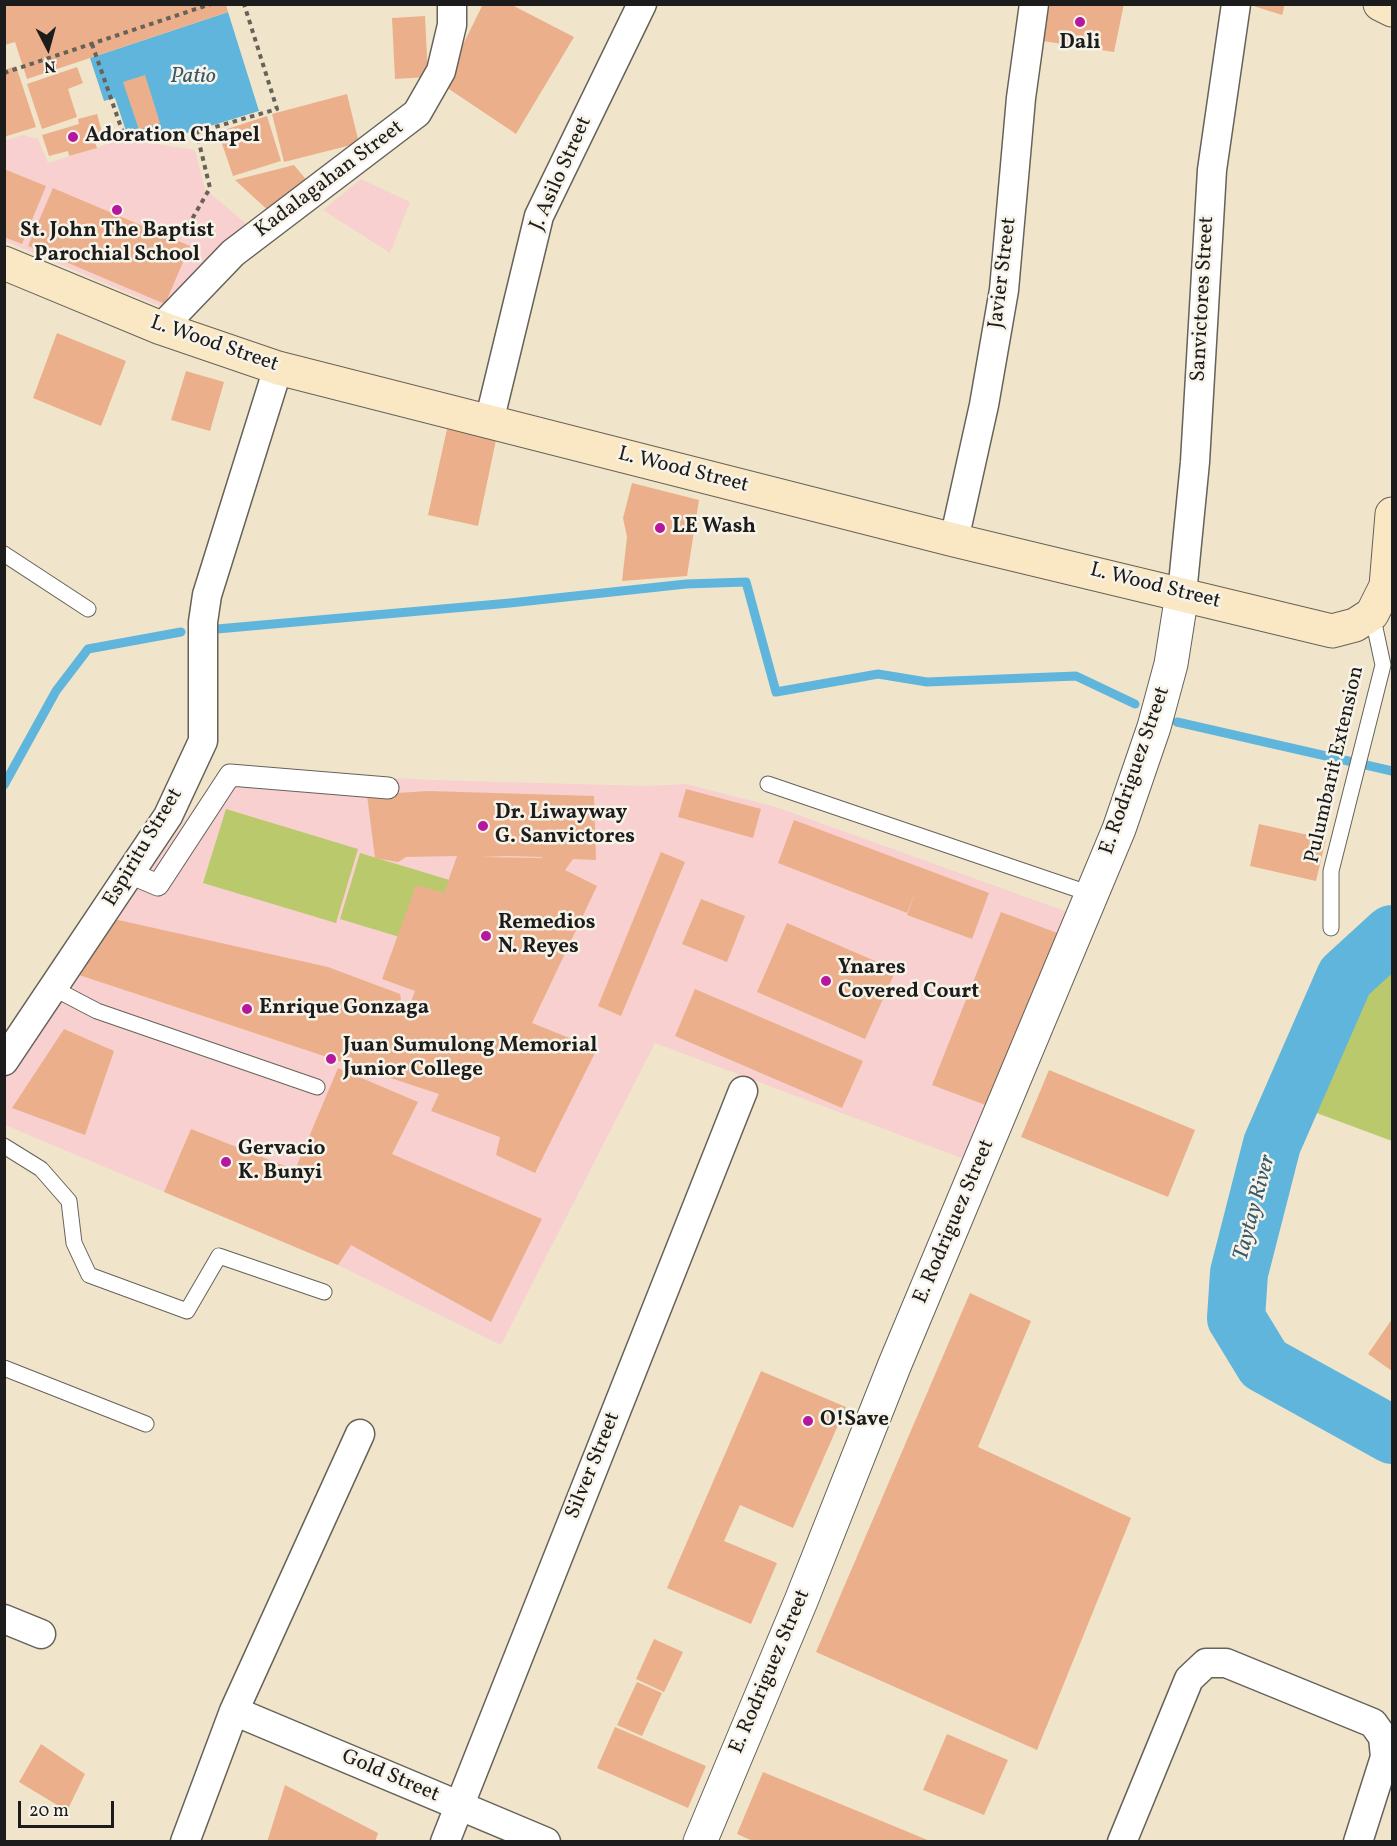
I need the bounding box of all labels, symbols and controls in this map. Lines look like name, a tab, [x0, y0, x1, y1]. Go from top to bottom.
marker: Dali	[1073, 15, 1087, 29]
north arrow	[18, 18, 78, 78]
place label: Dali	[1059, 31, 1101, 57]
text: N	[43, 54, 57, 77]
water label: Patio	[170, 65, 216, 91]
street label: J. Asilo Street	[526, 113, 598, 235]
street label: Kadalagahan Street	[251, 116, 409, 244]
place label: Adoration Chapel	[85, 124, 260, 150]
marker: Adoration Chapel	[66, 130, 80, 144]
marker: St. John The Baptist Parochial School	[110, 203, 124, 217]
street label: Javier Street	[985, 216, 1023, 330]
street label: Sanvictores Street	[1187, 216, 1221, 382]
place label: St. John The Baptist Parochial School	[20, 219, 214, 269]
street label: L. Wood Street	[147, 311, 281, 379]
street label: L. Wood Street	[615, 443, 751, 499]
place label: LE Wash	[672, 515, 756, 541]
marker: LE Wash	[653, 521, 667, 535]
street label: L. Wood Street	[1087, 559, 1223, 615]
street label: Pulumbarit Extension	[1301, 664, 1371, 866]
street label: E. Rodriguez Street	[1095, 684, 1177, 858]
street label: Espiritu Street	[99, 784, 189, 912]
place label: Dr. Liwayway G. Sanvictores	[495, 801, 635, 851]
marker: Dr. Liwayway G. Sanvictores	[476, 819, 490, 833]
place label: Remedios N. Reyes	[498, 911, 595, 961]
marker: Remedios N. Reyes	[479, 929, 493, 943]
place label: Ynares Covered Court	[838, 956, 979, 1006]
marker: Ynares Covered Court	[819, 974, 833, 988]
place label: Enrique Gonzaga	[259, 996, 429, 1022]
marker: Enrique Gonzaga	[240, 1002, 254, 1016]
place label: Juan Sumulong Memorial Junior College	[343, 1034, 597, 1084]
marker: Juan Sumulong Memorial Junior College	[324, 1052, 338, 1066]
street label: E. Rodriguez Street	[909, 1136, 1001, 1308]
place label: Gervacio K. Bunyi	[238, 1137, 326, 1187]
water label: Taytay River	[1229, 1152, 1283, 1264]
marker: Gervacio K. Bunyi	[219, 1155, 233, 1169]
place label: O!Save	[820, 1408, 889, 1434]
street label: Silver Street	[561, 1409, 627, 1523]
marker: O!Save	[801, 1414, 815, 1428]
street label: E. Rodriguez Street	[725, 1586, 817, 1758]
street label: Gold Street	[337, 1745, 443, 1809]
scale bar	[21, 1789, 117, 1827]
text: 20 m	[29, 1799, 69, 1824]

